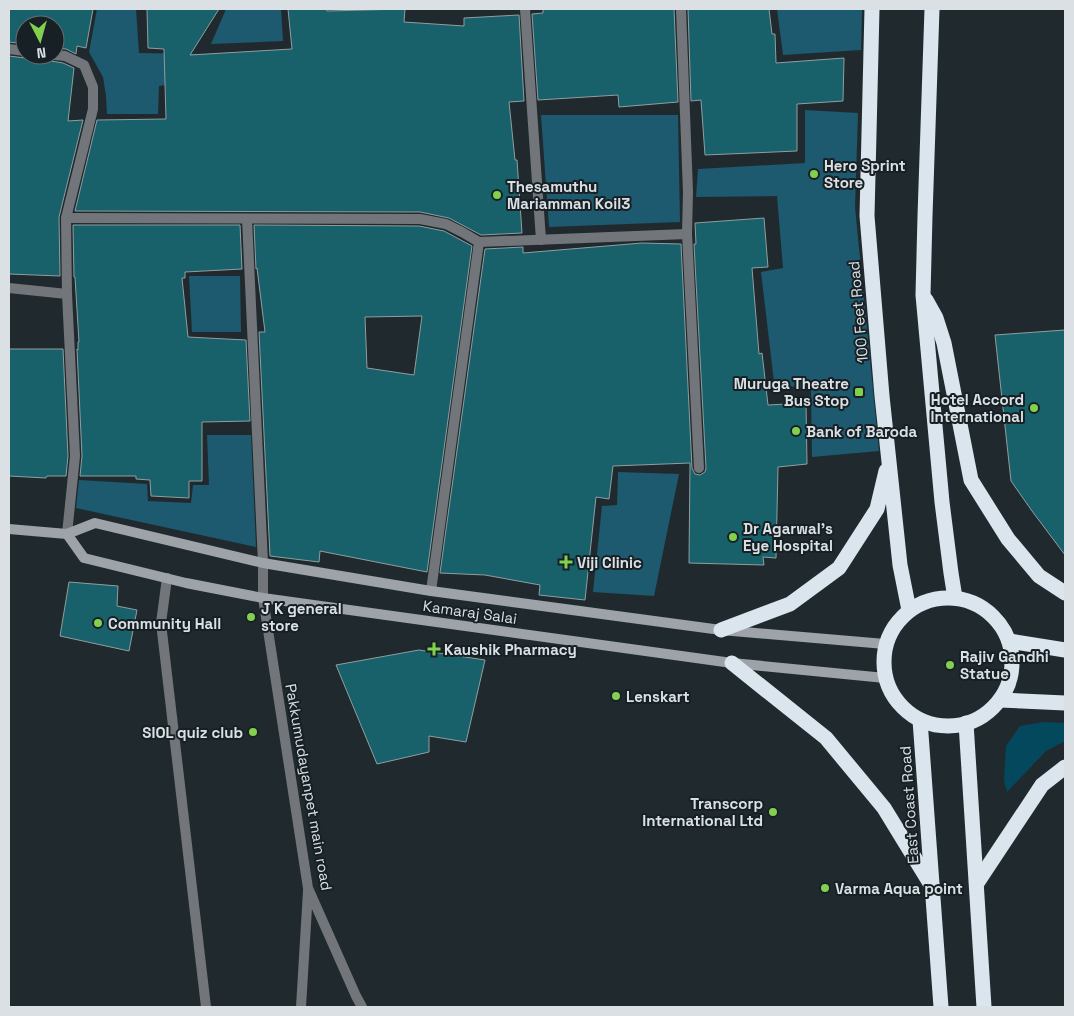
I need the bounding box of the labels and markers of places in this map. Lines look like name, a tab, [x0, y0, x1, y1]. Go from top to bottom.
place label: Hero Sprint Store	[824, 156, 906, 192]
marker: Hero Sprint Store	[808, 168, 820, 180]
place label: Thesamuthu Mariamman Koil3	[507, 177, 630, 213]
marker: Thesamuthu Mariamman Koil3	[491, 189, 503, 201]
place label: Muruga Theatre Bus Stop	[734, 374, 849, 410]
marker: Muruga Theatre Bus Stop	[853, 386, 865, 398]
place label: Hotel Accord International	[931, 390, 1024, 426]
marker: Hotel Accord International	[1028, 402, 1040, 414]
place label: Bank of Baroda	[806, 422, 917, 441]
marker: Bank of Baroda	[790, 425, 802, 437]
place label: Dr Agarwal's Eye Hospital	[743, 519, 833, 555]
marker: Dr Agarwal's Eye Hospital	[727, 531, 739, 543]
place label: Viji Clinic	[577, 553, 642, 572]
marker: Viji Clinic	[559, 555, 573, 569]
place label: J K general store	[261, 599, 342, 635]
marker: J K general store	[245, 611, 257, 623]
place label: Community Hall	[108, 614, 221, 633]
marker: Community Hall	[92, 617, 104, 629]
place label: Kaushik Pharmacy	[444, 640, 577, 659]
marker: Kaushik Pharmacy	[428, 643, 440, 655]
place label: Rajiv Gandhi Statue	[960, 647, 1049, 683]
marker: Rajiv Gandhi Statue	[944, 659, 956, 671]
place label: Lenskart	[626, 687, 690, 706]
marker: Lenskart	[610, 690, 622, 702]
place label: SIOL quiz club	[142, 723, 243, 742]
marker: SIOL quiz club	[247, 726, 259, 738]
place label: Transcorp International Ltd	[642, 794, 763, 830]
marker: Transcorp International Ltd	[767, 806, 779, 818]
place label: Varma Aqua point	[835, 879, 963, 898]
marker: Varma Aqua point	[819, 882, 831, 894]

